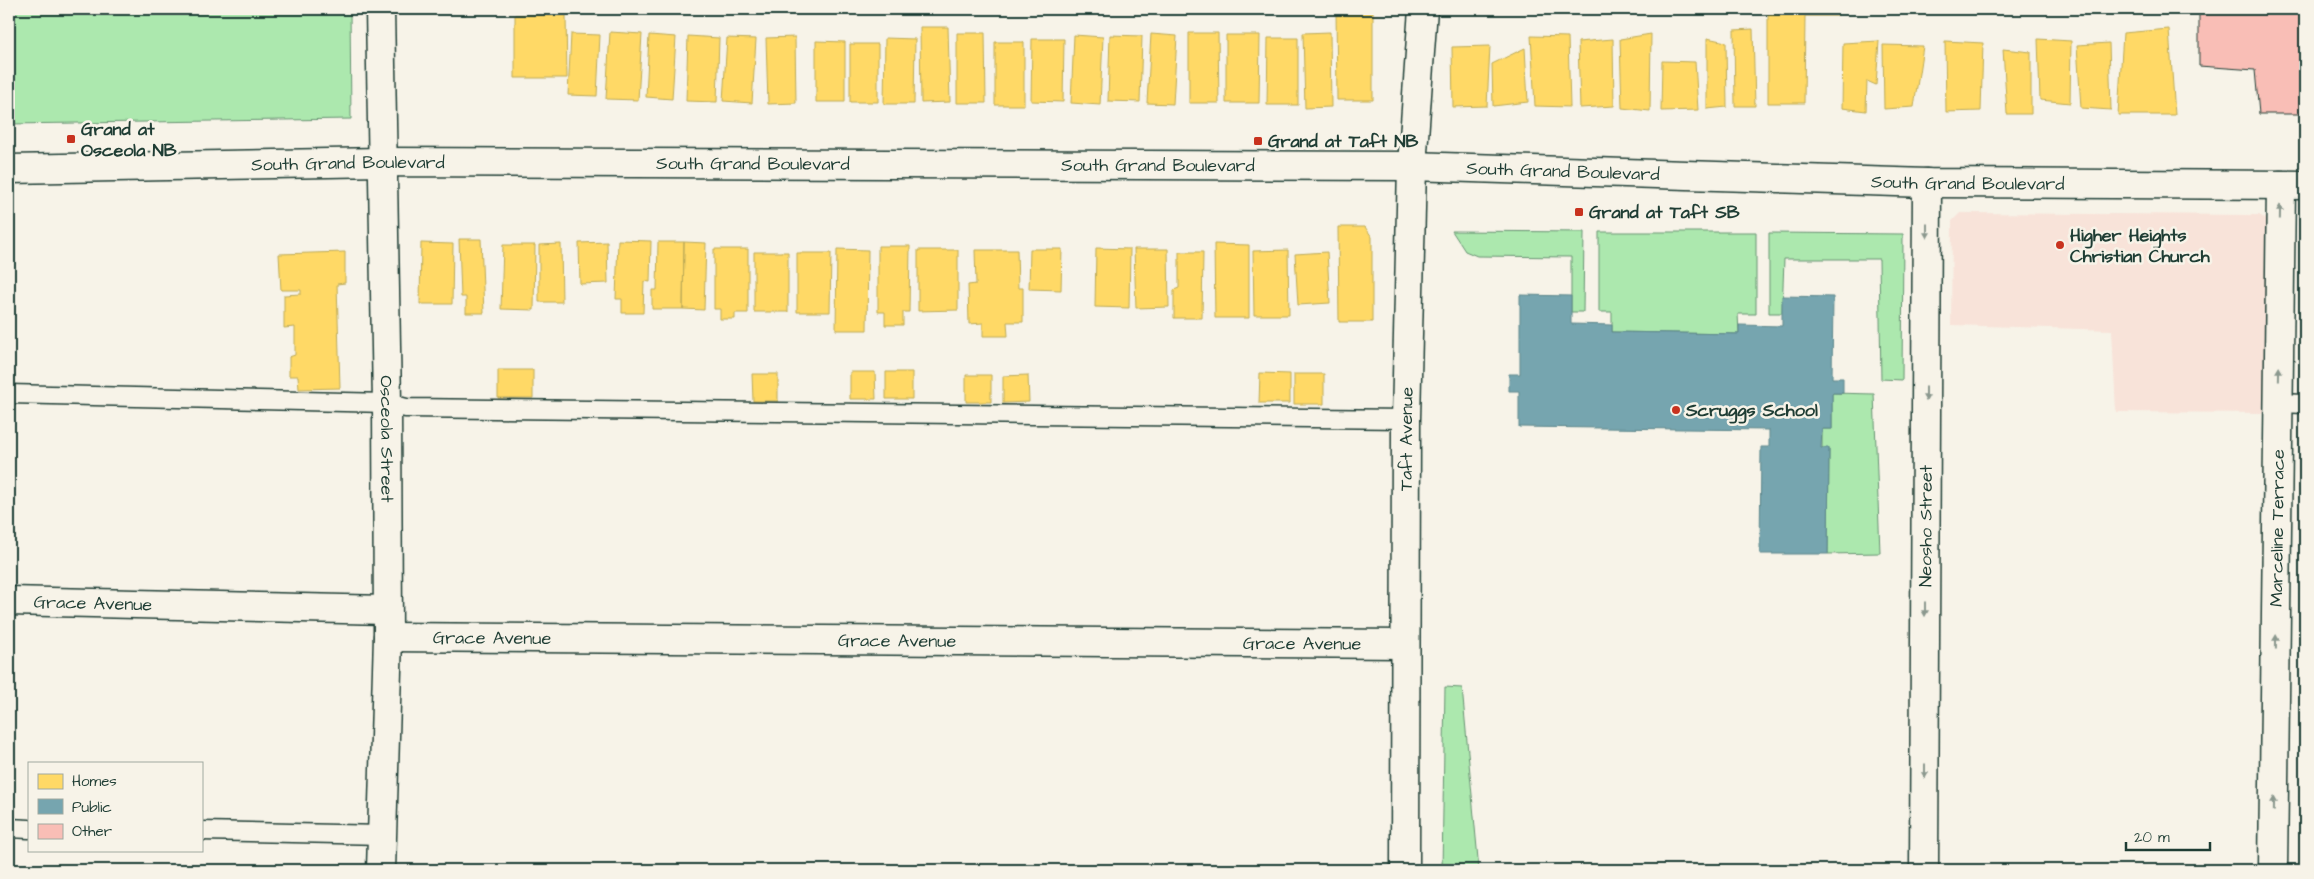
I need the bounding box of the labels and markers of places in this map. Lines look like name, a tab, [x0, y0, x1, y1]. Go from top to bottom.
place label: Grand at Osceola NB	[81, 117, 177, 163]
place label: Grand at Taft NB	[1268, 129, 1418, 154]
marker: Grand at Osceola NB	[65, 133, 77, 145]
marker: Grand at Taft NB	[1252, 135, 1264, 147]
place label: Grand at Taft SB	[1589, 200, 1740, 225]
marker: Grand at Taft SB	[1573, 206, 1585, 218]
place label: Higher Heights Christian Church	[2070, 223, 2211, 269]
marker: Higher Heights Christian Church	[2054, 239, 2066, 251]
place label: Scruggs School	[1685, 398, 1818, 424]
marker: Scruggs School	[1670, 404, 1682, 416]

